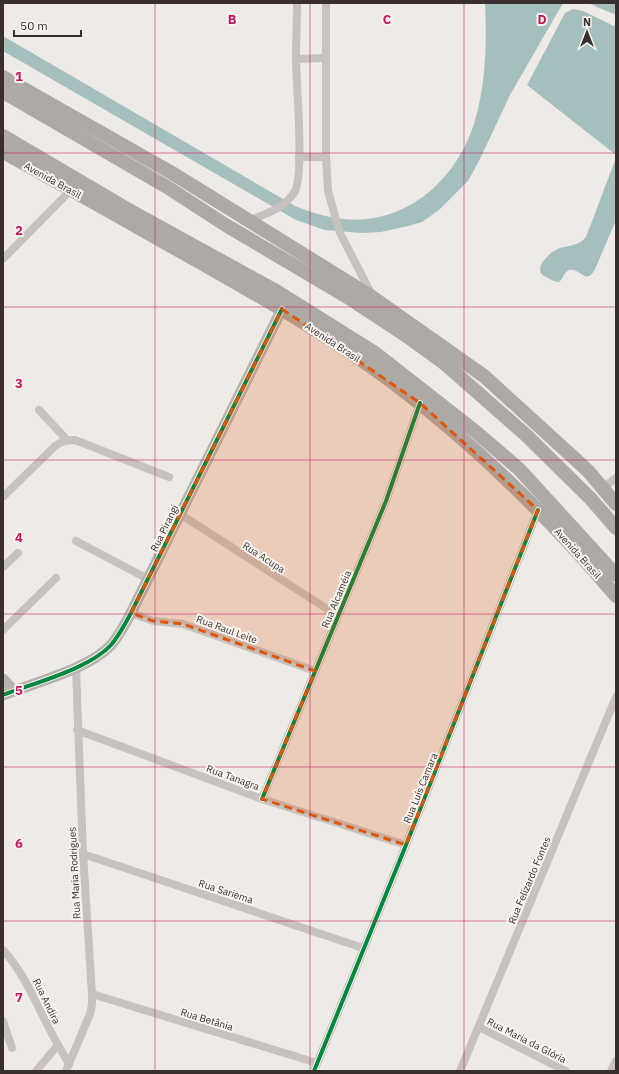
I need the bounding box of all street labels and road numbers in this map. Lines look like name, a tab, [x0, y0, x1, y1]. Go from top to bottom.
street label: Avenida Brasil	[22, 159, 84, 202]
street label: Avenida Brasil	[302, 320, 363, 365]
street label: Rua Pirangi	[147, 503, 181, 554]
street label: Avenida Brasil	[551, 525, 604, 582]
street label: Rua Acupa	[240, 539, 288, 576]
street label: Rua Alcaméia	[318, 568, 355, 630]
street label: Rua Raul Leite	[195, 612, 260, 647]
street label: Rua Luís Camara	[400, 751, 441, 825]
street label: Rua Tanagra	[205, 762, 262, 793]
street label: Rua Maria Rodrigues	[66, 826, 83, 919]
street label: Rua Felizardo Fontes	[505, 834, 554, 926]
street label: Rua Sariema	[197, 877, 255, 907]
street label: Rua Andira	[30, 976, 63, 1027]
street label: Rua Betânia	[179, 1005, 235, 1034]
street label: Rua Maria da Glória	[485, 1015, 569, 1066]

